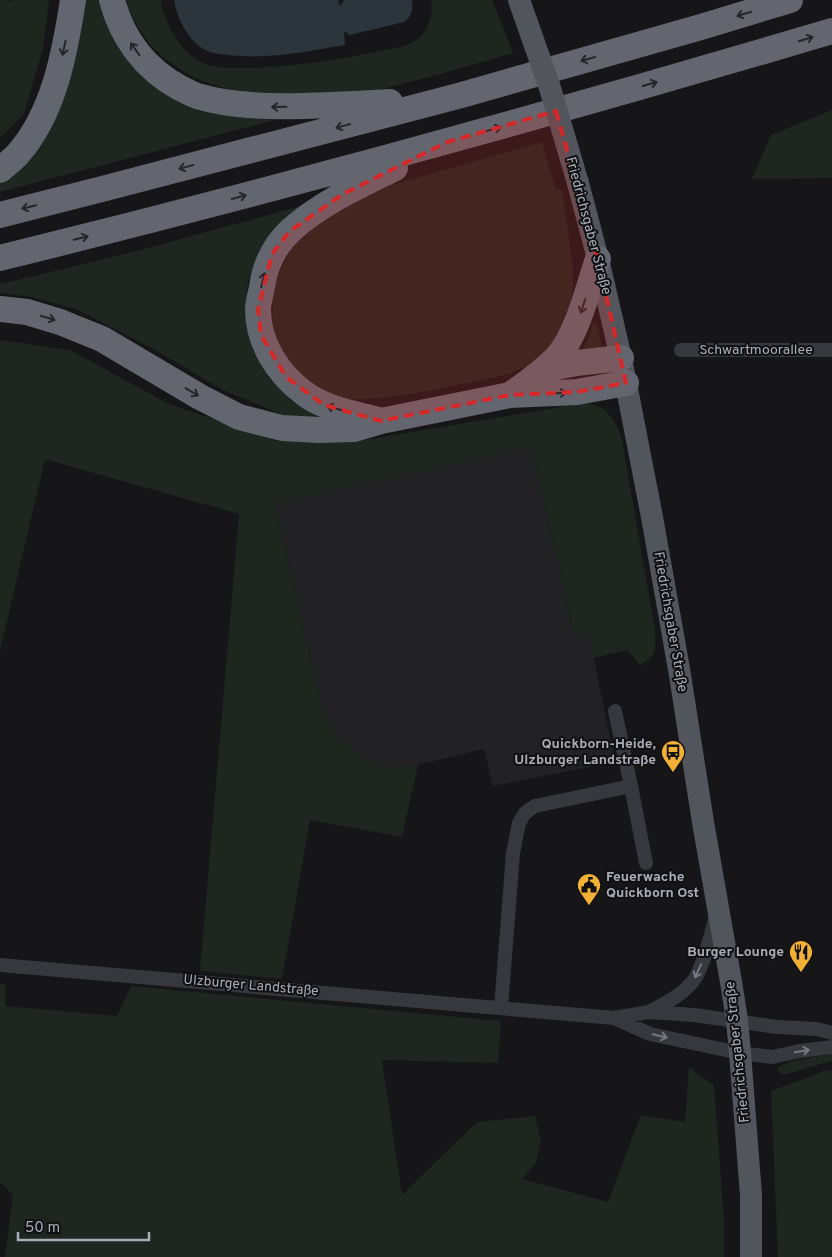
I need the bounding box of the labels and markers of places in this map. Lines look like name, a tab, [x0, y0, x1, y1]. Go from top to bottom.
place label: Quickborn-Heide, Ulzburger Landstraße	[514, 736, 656, 769]
bus stop icon: Quickborn-Heide, Ulzburger Landstraße	[660, 739, 686, 773]
place label: Feuerwache Quickborn Ost	[606, 869, 699, 902]
public building icon: Feuerwache Quickborn Ost	[576, 872, 602, 906]
restaurant icon: Burger Lounge	[788, 939, 814, 973]
place label: Burger Lounge	[687, 944, 784, 961]

